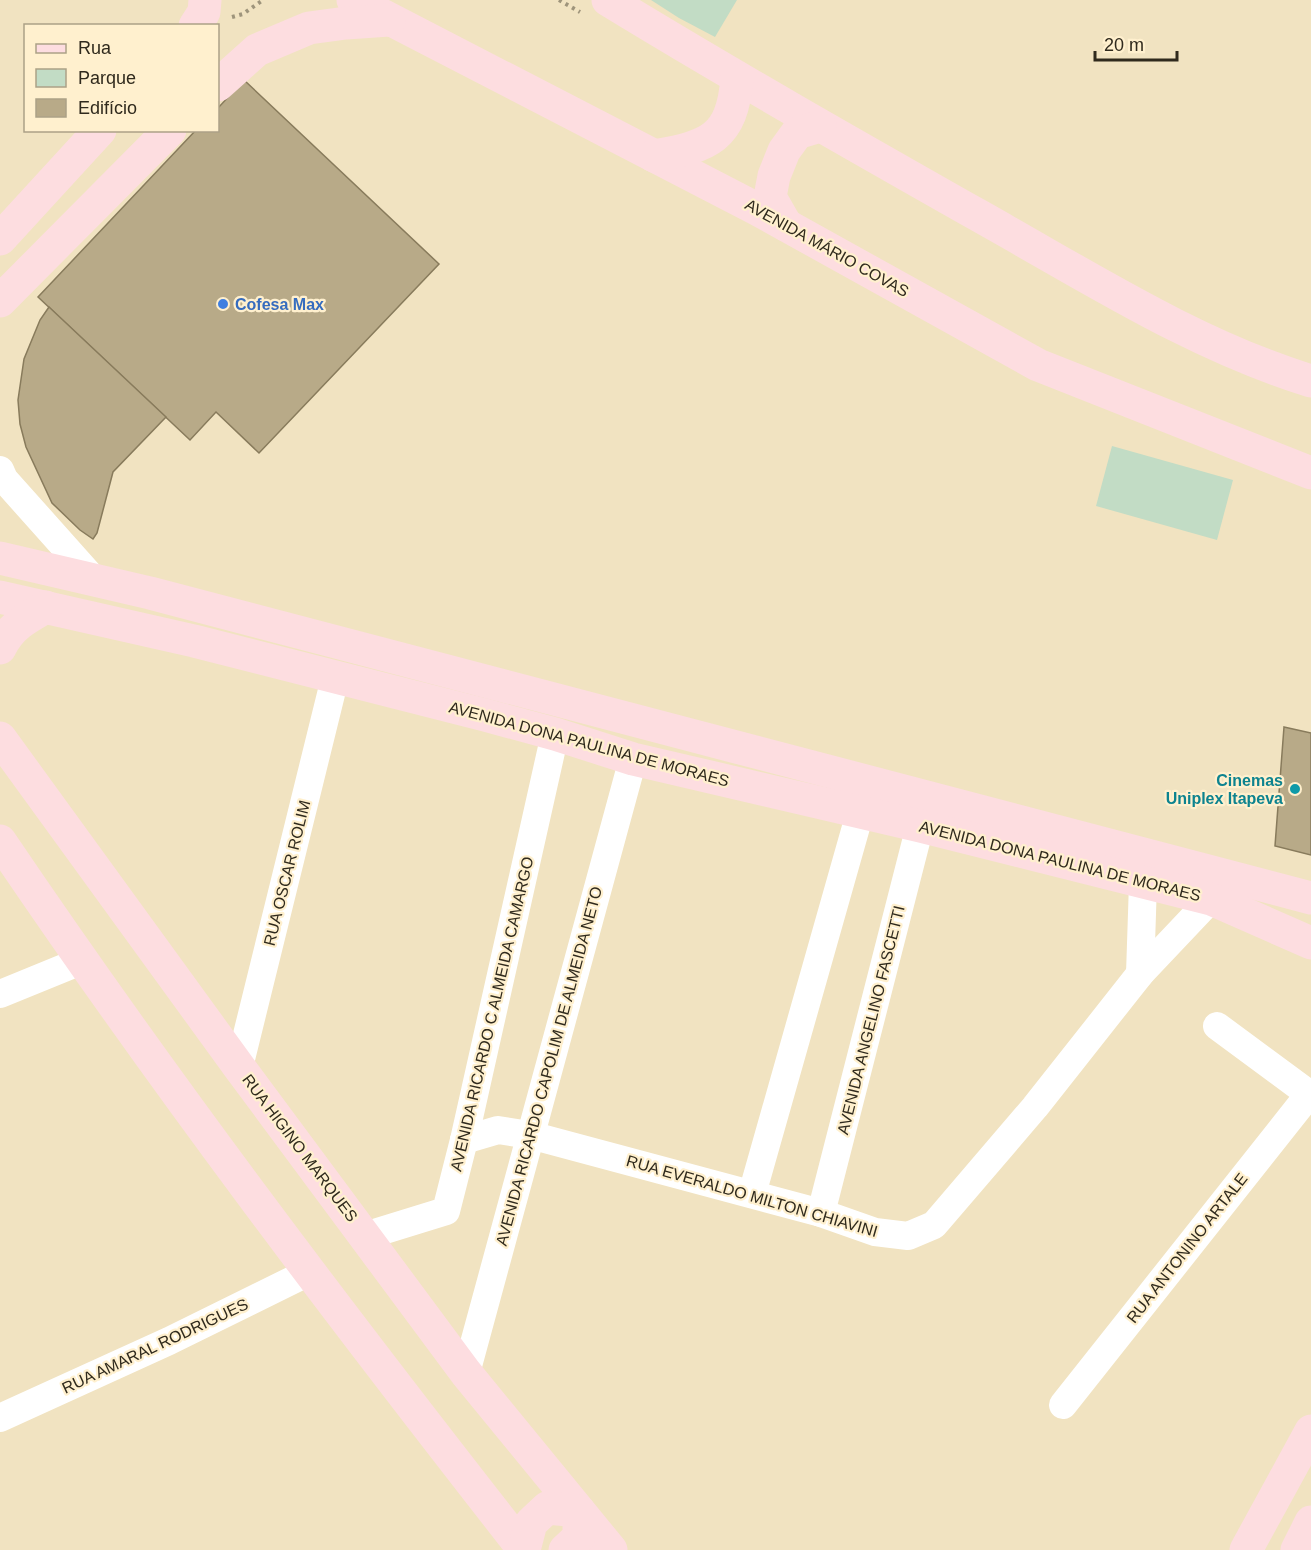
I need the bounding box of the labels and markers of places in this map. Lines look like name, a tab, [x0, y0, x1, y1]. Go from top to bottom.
place label: Cofesa Max	[235, 296, 324, 313]
marker: Cofesa Max	[216, 297, 230, 311]
place label: Cinemas Uniplex Itapeva	[1166, 772, 1283, 807]
marker: Cinemas Uniplex Itapeva	[1288, 782, 1302, 796]

